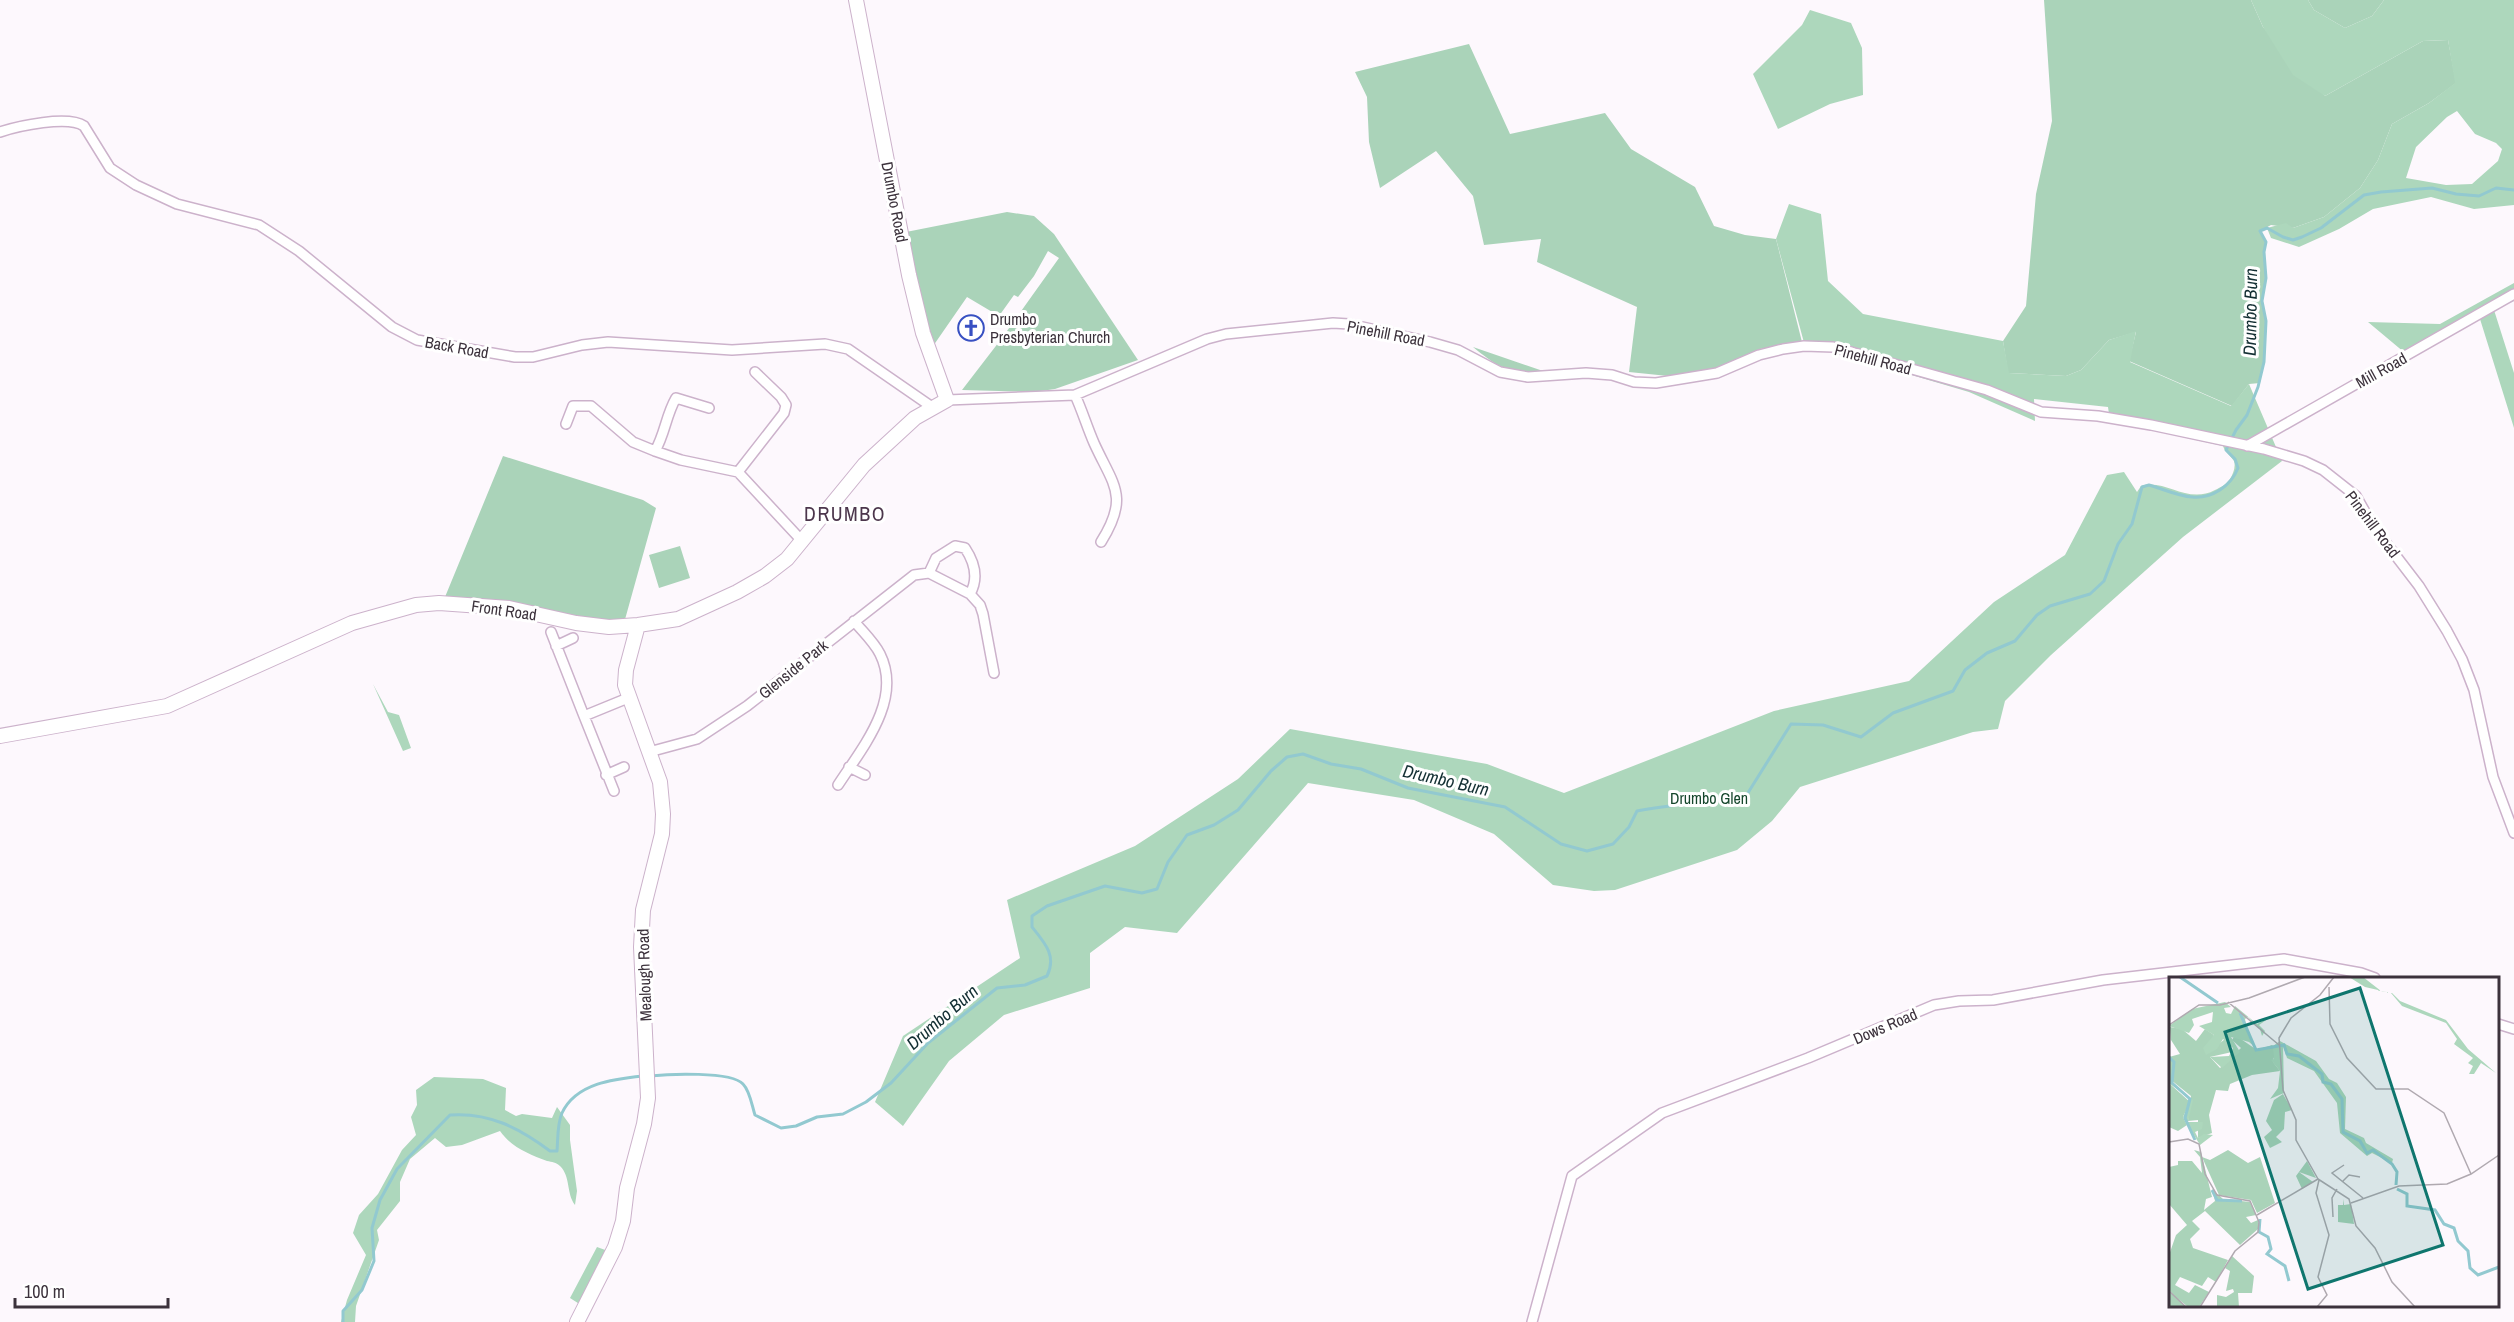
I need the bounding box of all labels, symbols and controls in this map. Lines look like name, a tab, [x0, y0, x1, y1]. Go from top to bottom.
street label: Drumbo Road	[876, 160, 914, 244]
water label: Drumbo Burn	[2237, 268, 2263, 356]
place label: Drumbo Presbyterian Church	[990, 308, 1110, 348]
church icon: Drumbo Presbyterian Church	[956, 313, 986, 343]
street label: Pinehill Road	[1345, 315, 1427, 351]
street label: Back Road	[423, 331, 491, 363]
street label: Pinehill Road	[1832, 338, 1914, 380]
street label: Mill Road	[2351, 347, 2411, 393]
street label: Pinehill Road	[2341, 486, 2405, 562]
district label: DRUMBO	[804, 500, 886, 527]
street label: Front Road	[470, 595, 538, 625]
street label: Glenside Park	[754, 634, 833, 704]
water label: Drumbo Burn	[1400, 758, 1492, 802]
park label: Drumbo Glen	[1670, 787, 1748, 809]
street label: Mealough Road	[631, 928, 657, 1022]
inset map	[2169, 977, 2499, 1307]
water label: Drumbo Burn	[901, 979, 983, 1055]
street label: Dows Road	[1849, 1003, 1921, 1049]
scale bar	[15, 1271, 168, 1309]
text: 100 m	[24, 1279, 65, 1304]

